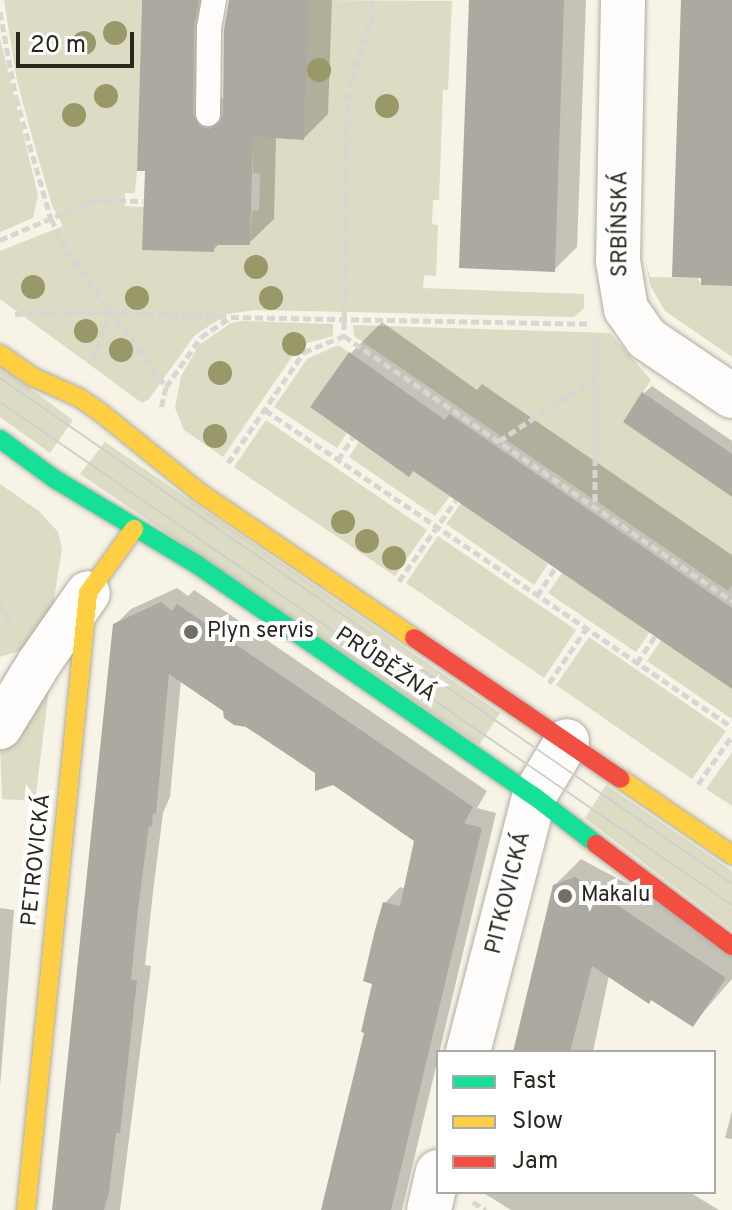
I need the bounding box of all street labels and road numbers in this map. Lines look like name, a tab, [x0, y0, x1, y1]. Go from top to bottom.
street label: SRBÍNSKÁ	[608, 171, 634, 277]
street label: PRŮBĚŽNÁ	[330, 622, 440, 708]
street label: PETROVICKÁ	[17, 792, 57, 928]
street label: PITKOVICKÁ	[481, 829, 537, 957]

